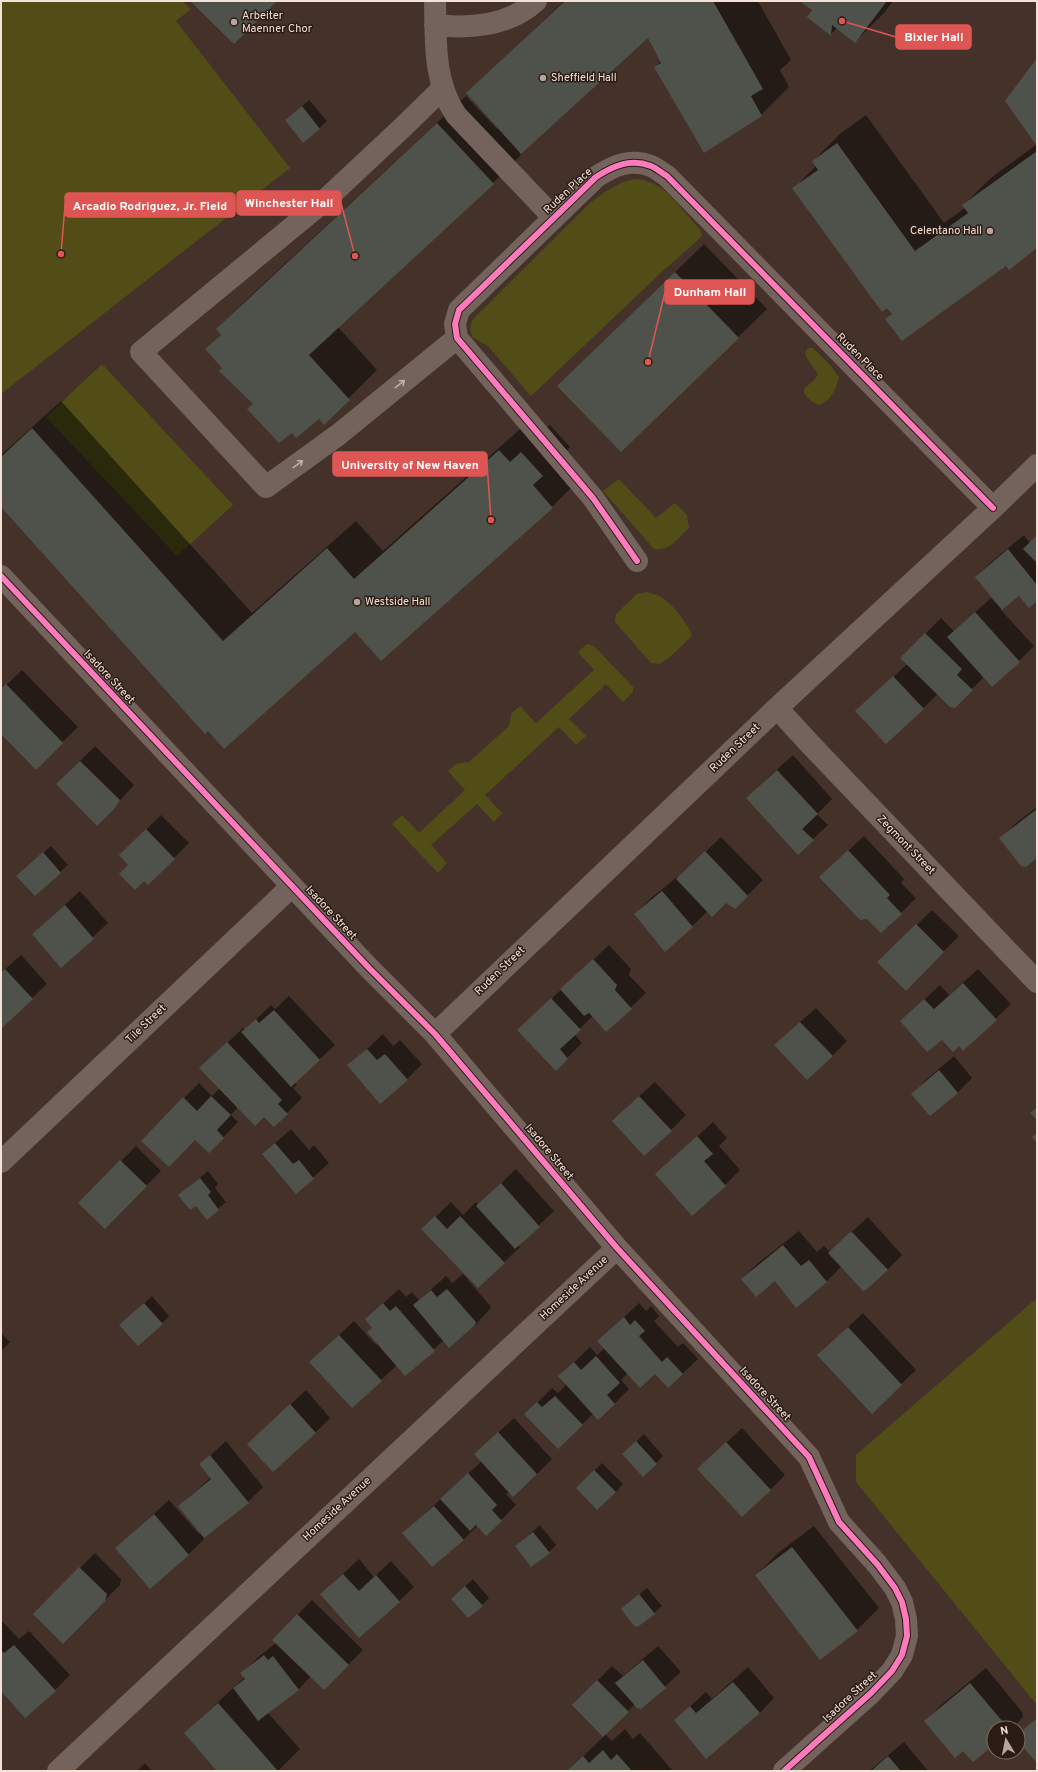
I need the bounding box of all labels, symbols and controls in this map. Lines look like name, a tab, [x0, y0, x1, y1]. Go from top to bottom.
place label: Arbeiter Maenner Chor	[242, 9, 313, 36]
marker: Arbeiter Maenner Chor	[229, 17, 239, 27]
callout: Bixler Hall	[896, 25, 971, 49]
text: Bixler Hall	[904, 30, 964, 46]
place label: Sheffield Hall	[551, 71, 617, 85]
marker: Sheffield Hall	[538, 73, 548, 83]
street label: Ruden Place	[541, 165, 595, 217]
callout: Winchester Hall	[237, 191, 341, 215]
callout: Arcadio Rodriguez, Jr. Field	[65, 193, 235, 217]
text: Winchester Hall	[245, 196, 333, 212]
text: Arcadio Rodriguez, Jr. Field	[73, 199, 227, 215]
place label: Celentano Hall	[910, 224, 982, 238]
marker: Celentano Hall	[985, 226, 995, 236]
callout: Dunham Hall	[665, 280, 754, 304]
text: Dunham Hall	[674, 285, 746, 301]
street label: Ruden Place	[833, 330, 887, 384]
one-way arrow	[394, 380, 405, 388]
callout: University of New Haven	[333, 452, 487, 476]
text: University of New Haven	[341, 458, 479, 474]
one-way arrow	[292, 460, 303, 468]
place label: Westside Hall	[365, 595, 431, 609]
marker: Westside Hall	[352, 597, 362, 607]
street label: Isadore Street	[80, 647, 138, 707]
street label: Ruden Street	[707, 721, 763, 775]
street label: Zegmont Street	[874, 812, 938, 878]
street label: Isadore Street	[302, 883, 360, 943]
street label: Ruden Street	[472, 944, 528, 998]
street label: Tile Street	[123, 1001, 169, 1047]
street label: Isadore Street	[521, 1121, 577, 1183]
street label: Homeside Avenue	[537, 1253, 611, 1323]
street label: Isadore Street	[736, 1364, 794, 1424]
street label: Homeside Avenue	[300, 1474, 374, 1544]
street label: Isadore Street	[820, 1668, 880, 1726]
north arrow	[986, 1720, 1026, 1760]
text: N	[999, 1724, 1010, 1739]

